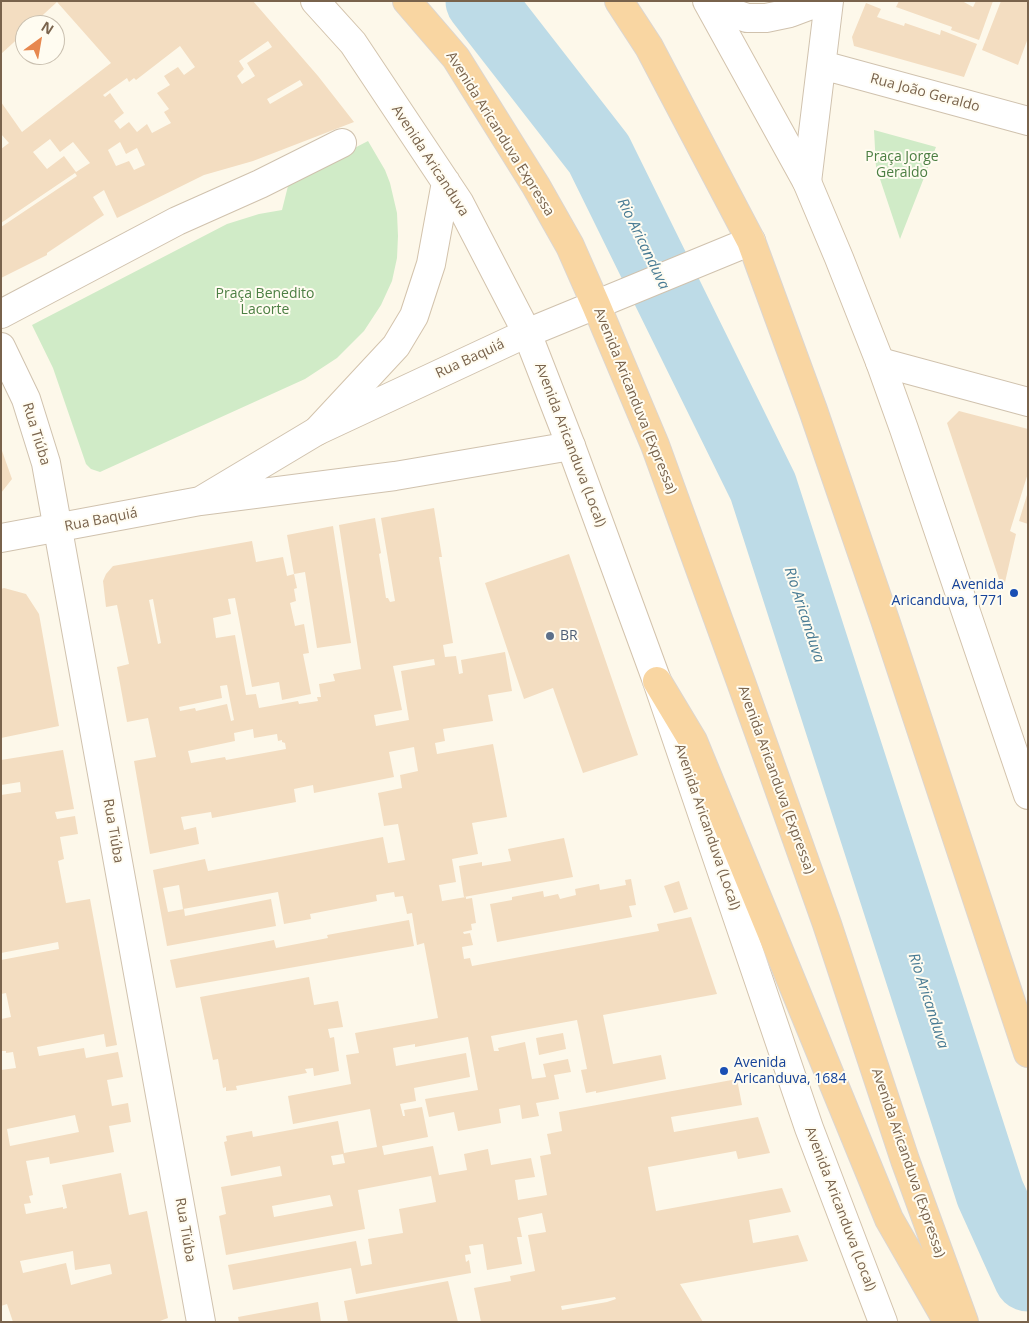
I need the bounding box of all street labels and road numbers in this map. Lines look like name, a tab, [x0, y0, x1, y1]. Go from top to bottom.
street label: Avenida Aricanduva Expressa	[442, 49, 558, 219]
street label: Rua João Geraldo	[868, 70, 982, 116]
street label: Avenida Aricanduva	[388, 102, 472, 220]
street label: Avenida Aricanduva (Expressa)	[590, 306, 680, 496]
street label: Rua Baquiá	[433, 336, 507, 382]
street label: Avenida Aricanduva (Local)	[531, 361, 609, 529]
street label: Rua Tiúba	[18, 401, 54, 467]
street label: Rua Baquiá	[63, 505, 139, 535]
street label: Avenida Aricanduva (Expressa)	[734, 684, 818, 876]
street label: Avenida Aricanduva (Local)	[671, 742, 743, 912]
street label: Rua Tiúba	[99, 798, 127, 864]
street label: Avenida Aricanduva (Expressa)	[868, 1066, 948, 1260]
street label: Avenida Aricanduva (Local)	[801, 1125, 879, 1293]
street label: Rua Tiúba	[171, 1197, 199, 1263]

